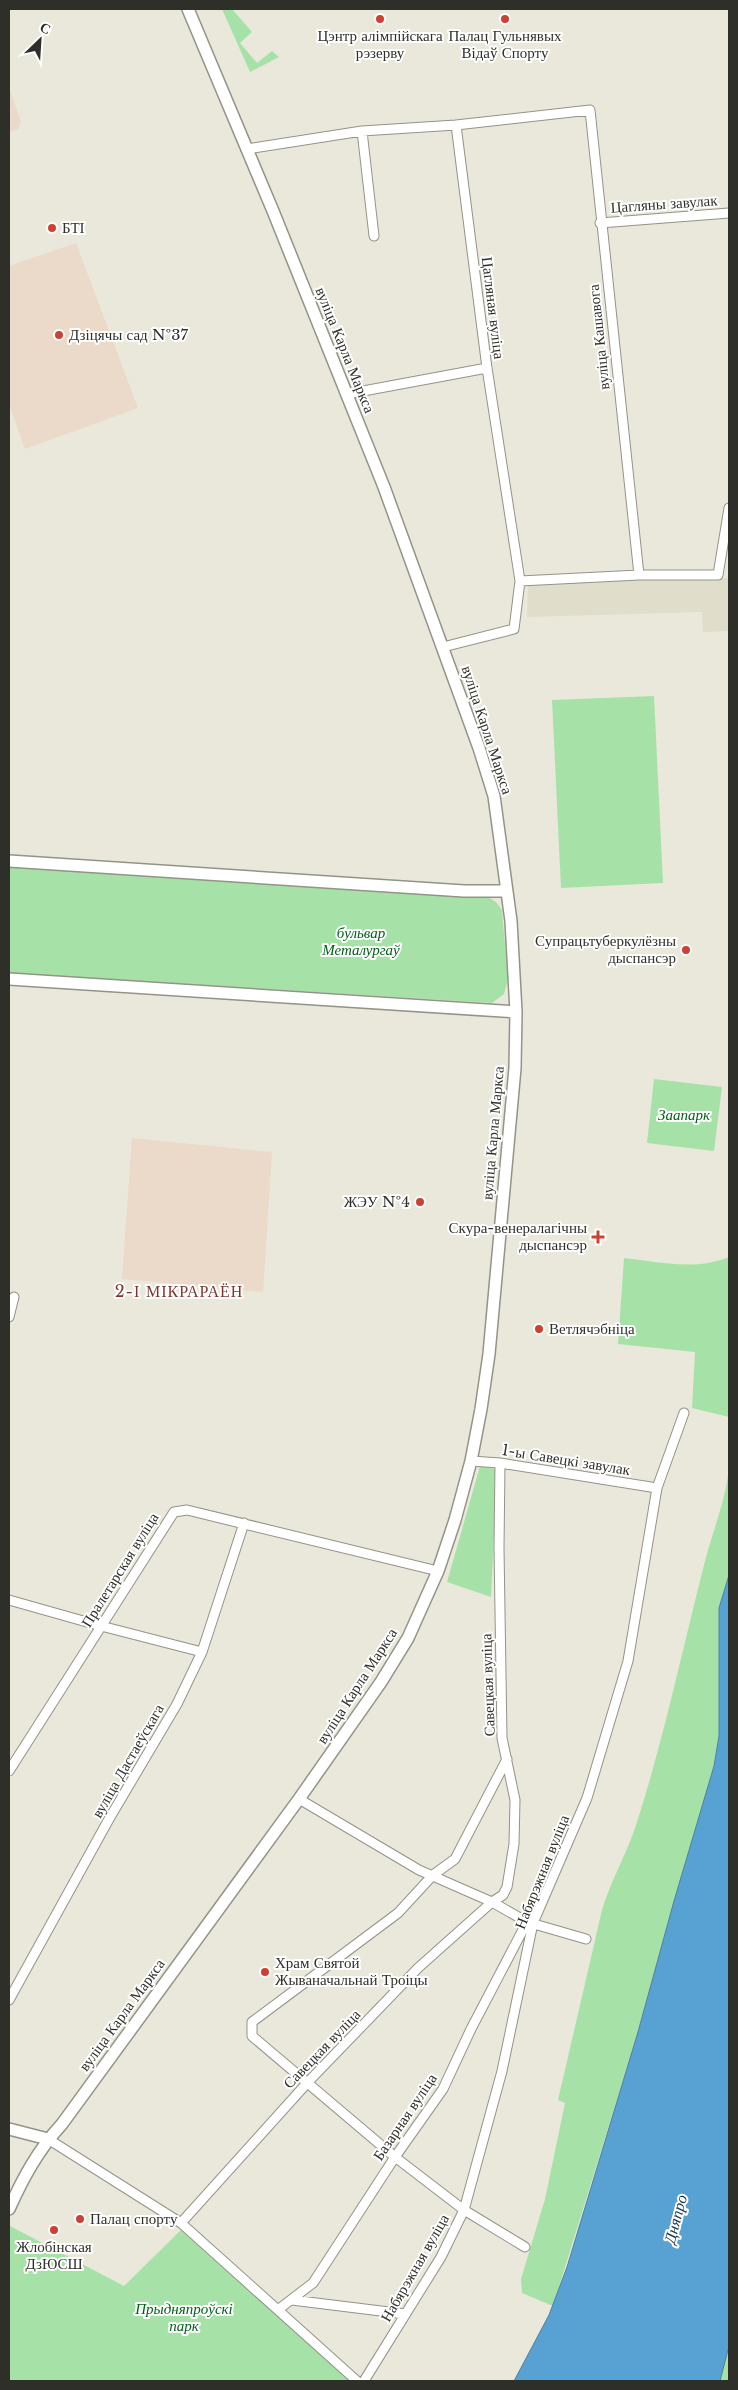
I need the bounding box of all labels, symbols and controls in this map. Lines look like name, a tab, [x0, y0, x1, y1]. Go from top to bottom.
marker: Цэнтр алімпійскага рэзерву	[374, 13, 386, 25]
marker: Палац Гульнявых Відаў Спорту	[499, 13, 511, 25]
north arrow	[15, 15, 65, 65]
text: С	[37, 18, 54, 39]
place label: Цэнтр алімпійскага рэзерву	[317, 26, 443, 62]
place label: Палац Гульнявых Відаў Спорту	[449, 26, 562, 62]
street label: Цагляны завулак	[610, 190, 719, 217]
place label: БТІ	[62, 218, 85, 237]
marker: БТІ	[46, 222, 58, 234]
street label: Цагляная вуліца	[478, 256, 509, 361]
street label: вуліца Кашавога	[583, 283, 613, 391]
street label: вуліца Карла Маркса	[312, 284, 380, 416]
place label: Дзіцячы сад №37	[69, 325, 189, 344]
marker: Дзіцячы сад №37	[53, 329, 65, 341]
street label: вуліца Карла Маркса	[458, 663, 517, 797]
park label: бульвар Металургаў	[321, 923, 401, 959]
place label: Супрацьтуберкулёзны дыспансэр	[535, 931, 676, 967]
marker: Супрацьтуберкулёзны дыспансэр	[680, 944, 692, 956]
street label: вуліца Карла Маркса	[477, 1065, 508, 1201]
park label: Заапарк	[658, 1105, 711, 1124]
place label: ЖЭУ №4	[344, 1192, 410, 1211]
marker: ЖЭУ №4	[414, 1196, 426, 1208]
place label: Скура-венералагічны дыспансэр	[449, 1218, 587, 1254]
marker: Скура-венералагічны дыспансэр	[591, 1230, 605, 1244]
district label: 2-І МІКРАРАЁН	[115, 1281, 243, 1301]
place label: Ветлячэбніца	[549, 1319, 635, 1338]
marker: Ветлячэбніца	[533, 1323, 545, 1335]
street label: 1-ы Савецкі завулак	[501, 1440, 632, 1479]
street label: Пралетарская вуліца	[77, 1509, 163, 1631]
street label: вуліца Карла Маркса	[312, 1624, 401, 1747]
street label: Савецкая вуліца	[476, 1633, 499, 1737]
street label: вуліца Дастаеўскага	[87, 1700, 168, 1821]
street label: Набярэжная вуліца	[510, 1812, 573, 1932]
place label: Храм Святой Жываначальнай Троіцы	[275, 1953, 428, 1989]
street label: вуліца Карла Маркса	[74, 1955, 169, 2075]
marker: Храм Святой Жываначальнай Троіцы	[259, 1966, 271, 1978]
street label: Савецкая вуліца	[279, 2005, 364, 2092]
street label: Базарная вуліца	[368, 2069, 441, 2164]
water label: Дняпро	[658, 2192, 691, 2247]
place label: Палац спорту	[90, 2209, 178, 2228]
street label: Набярэжная вуліца	[376, 2210, 453, 2325]
marker: Палац спорту	[74, 2213, 86, 2225]
marker: Жлобінская ДзЮСШ	[48, 2224, 60, 2236]
place label: Жлобінская ДзЮСШ	[16, 2237, 92, 2273]
park label: Прыдняпроўскі парк	[134, 2299, 233, 2335]

